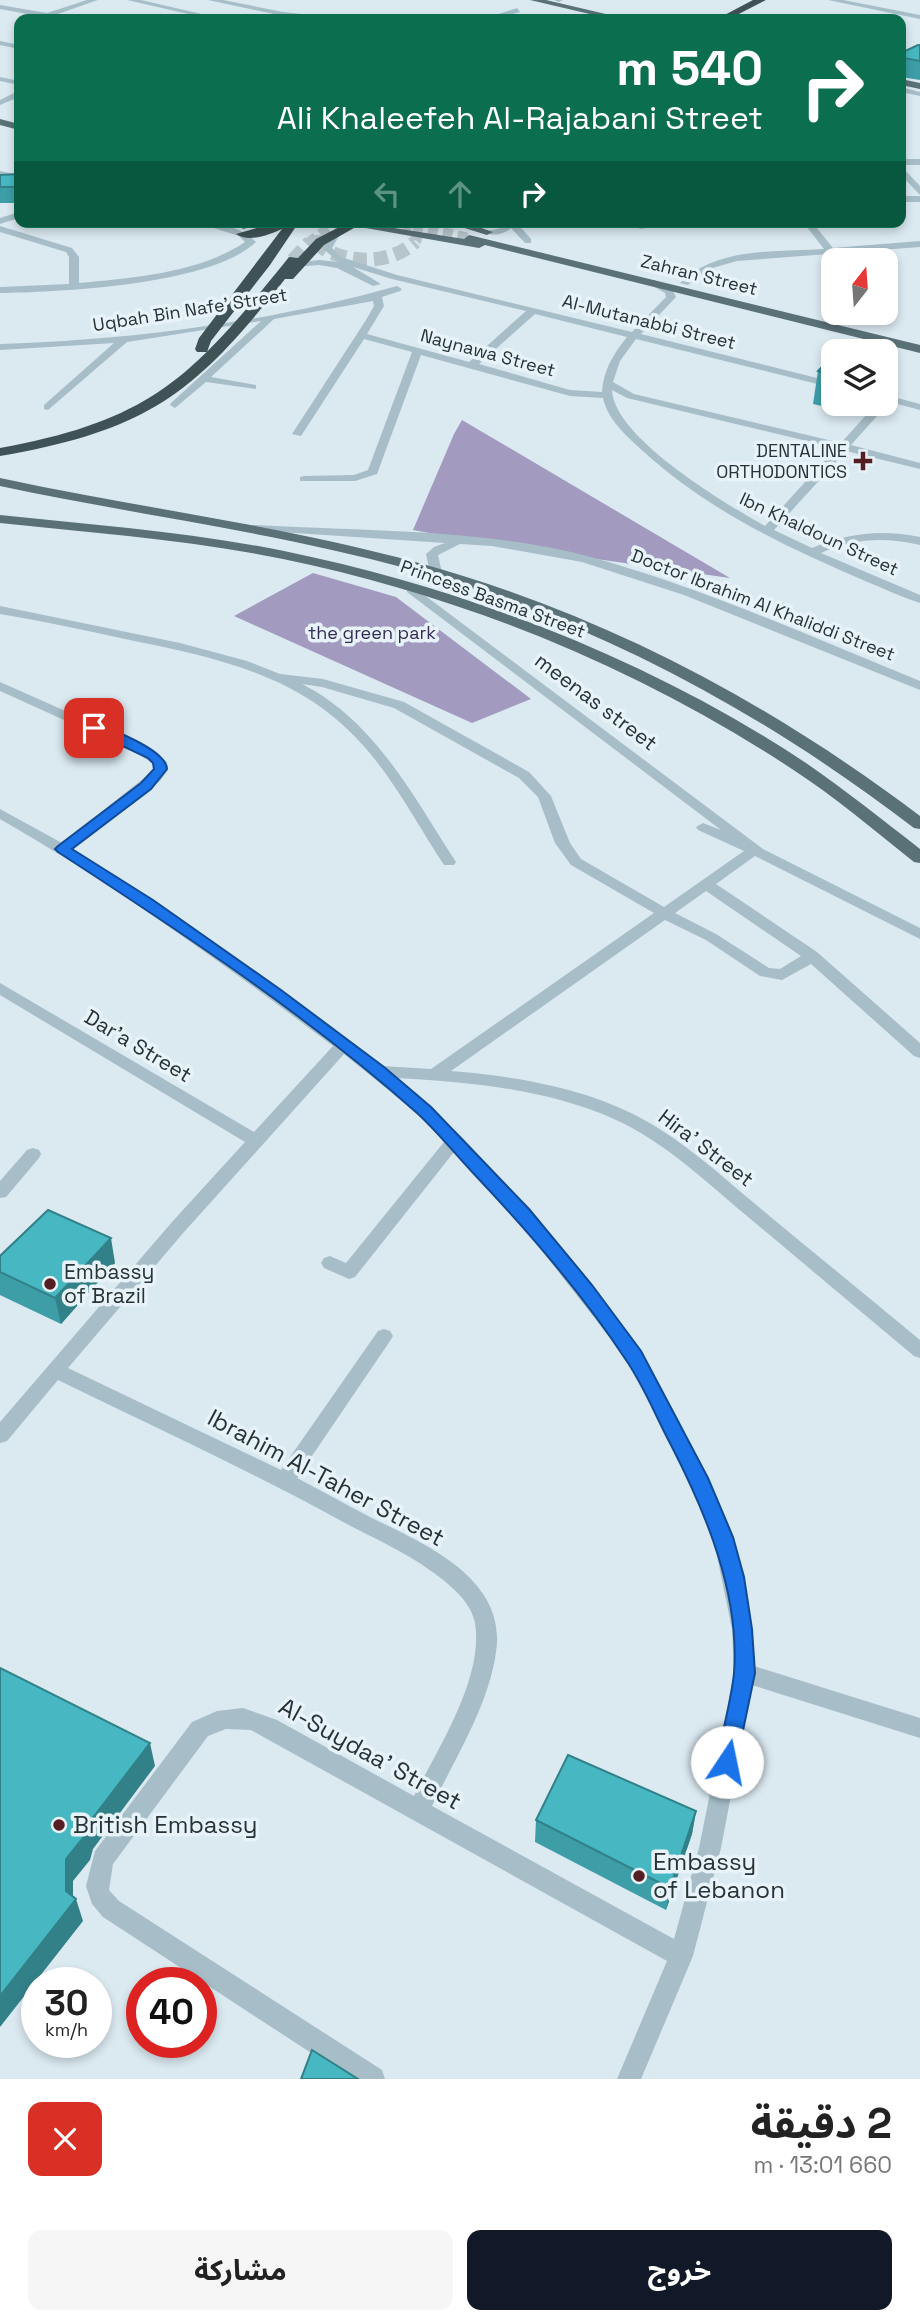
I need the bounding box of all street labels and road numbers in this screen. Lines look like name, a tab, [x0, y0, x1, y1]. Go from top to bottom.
street label: Zahran Street	[638, 249, 760, 300]
street label: Uqbah Bin Nafe' Street	[91, 283, 289, 336]
street label: Al-Mutanabbi Street	[560, 289, 738, 354]
street label: Naynawa Street	[418, 323, 558, 382]
street label: Ibn Khaldoun Street	[736, 487, 902, 580]
street label: Doctor Ibrahim Al Khaliddi Street	[628, 543, 898, 666]
street label: Princess Basma Street	[398, 554, 589, 643]
street label: meenas street	[530, 647, 663, 756]
street label: Dar'a Street	[80, 1003, 197, 1088]
street label: Hira' Street	[653, 1103, 759, 1192]
street label: Ibrahim Al-Taher Street	[202, 1402, 450, 1553]
street label: Al-Suydaa’ Street	[274, 1691, 467, 1817]

